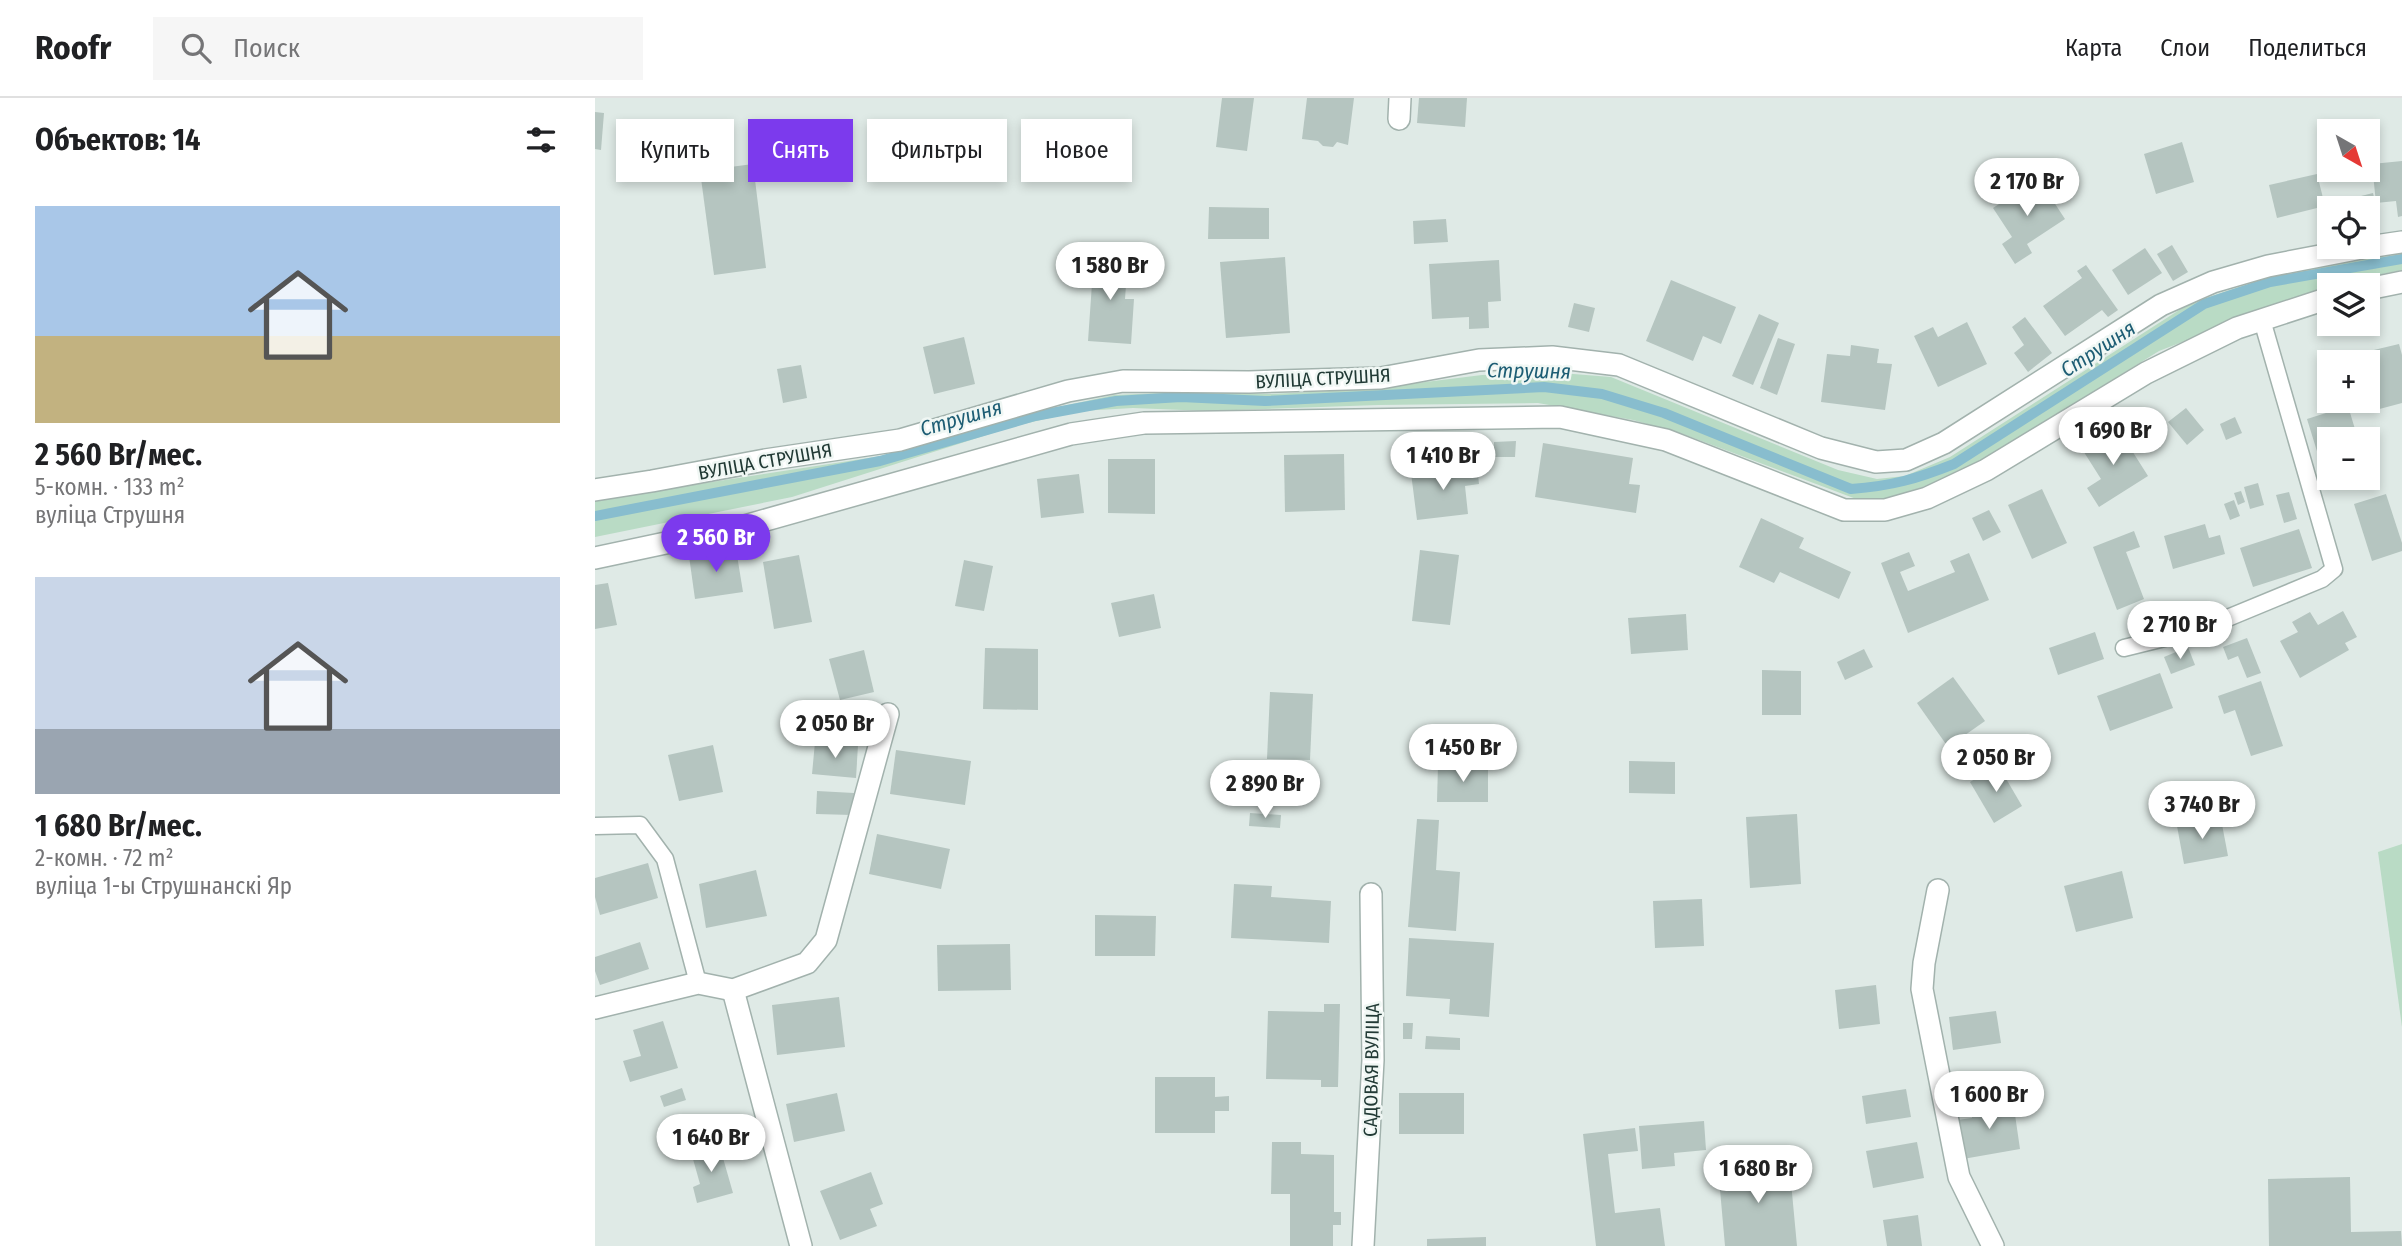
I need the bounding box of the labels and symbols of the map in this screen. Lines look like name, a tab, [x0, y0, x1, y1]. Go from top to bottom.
north arrow	[2317, 119, 2380, 182]
pin: 2 170 Br	[1955, 158, 2099, 218]
pin: 1 580 Br	[1038, 242, 1182, 302]
water label: Струшня	[2056, 315, 2140, 383]
water label: Струшня	[1487, 357, 1571, 385]
street label: ВУЛІЦА СТРУШНЯ	[1255, 363, 1391, 394]
water label: Струшня	[917, 394, 1005, 442]
pin: 1 690 Br	[2041, 408, 2185, 467]
pin: 1 410 Br	[1371, 432, 1515, 492]
street label: ВУЛІЦА СТРУШНЯ	[696, 438, 834, 485]
pin: 2 560 Br	[644, 514, 788, 574]
pin: 2 710 Br	[2108, 602, 2252, 661]
pin: 2 050 Br	[763, 700, 907, 760]
pin: 1 450 Br	[1391, 724, 1535, 784]
pin: 2 050 Br	[1924, 734, 2068, 794]
pin: 2 890 Br	[1193, 760, 1337, 820]
pin: 3 740 Br	[2130, 782, 2274, 841]
street label: САДОВАЯ ВУЛІЦА	[1359, 1003, 1384, 1137]
pin: 1 600 Br	[1917, 1072, 2061, 1131]
pin: 1 640 Br	[639, 1114, 783, 1174]
pin: 1 680 Br	[1686, 1146, 1830, 1205]

